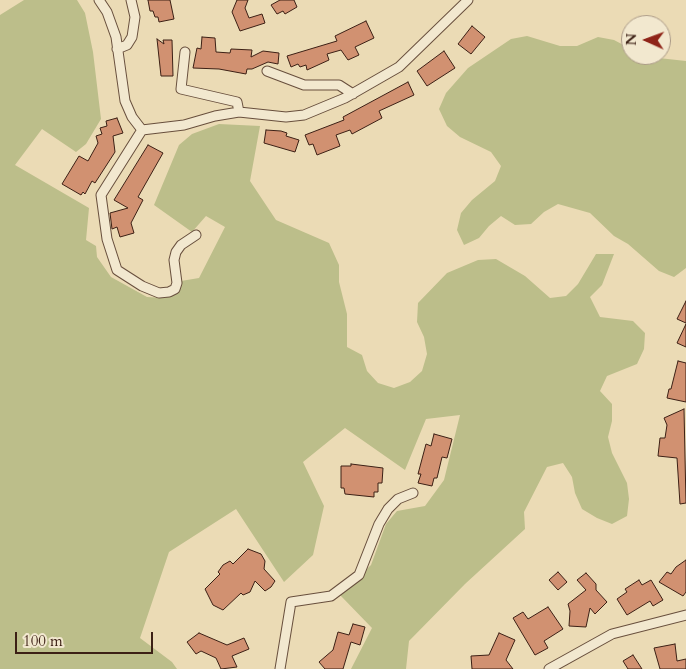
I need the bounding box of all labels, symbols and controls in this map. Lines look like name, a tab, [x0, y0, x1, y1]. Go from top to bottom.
north arrow	[621, 15, 671, 65]
text: N	[622, 33, 641, 46]
scale bar	[18, 622, 155, 654]
text: 100 m	[23, 631, 63, 651]

